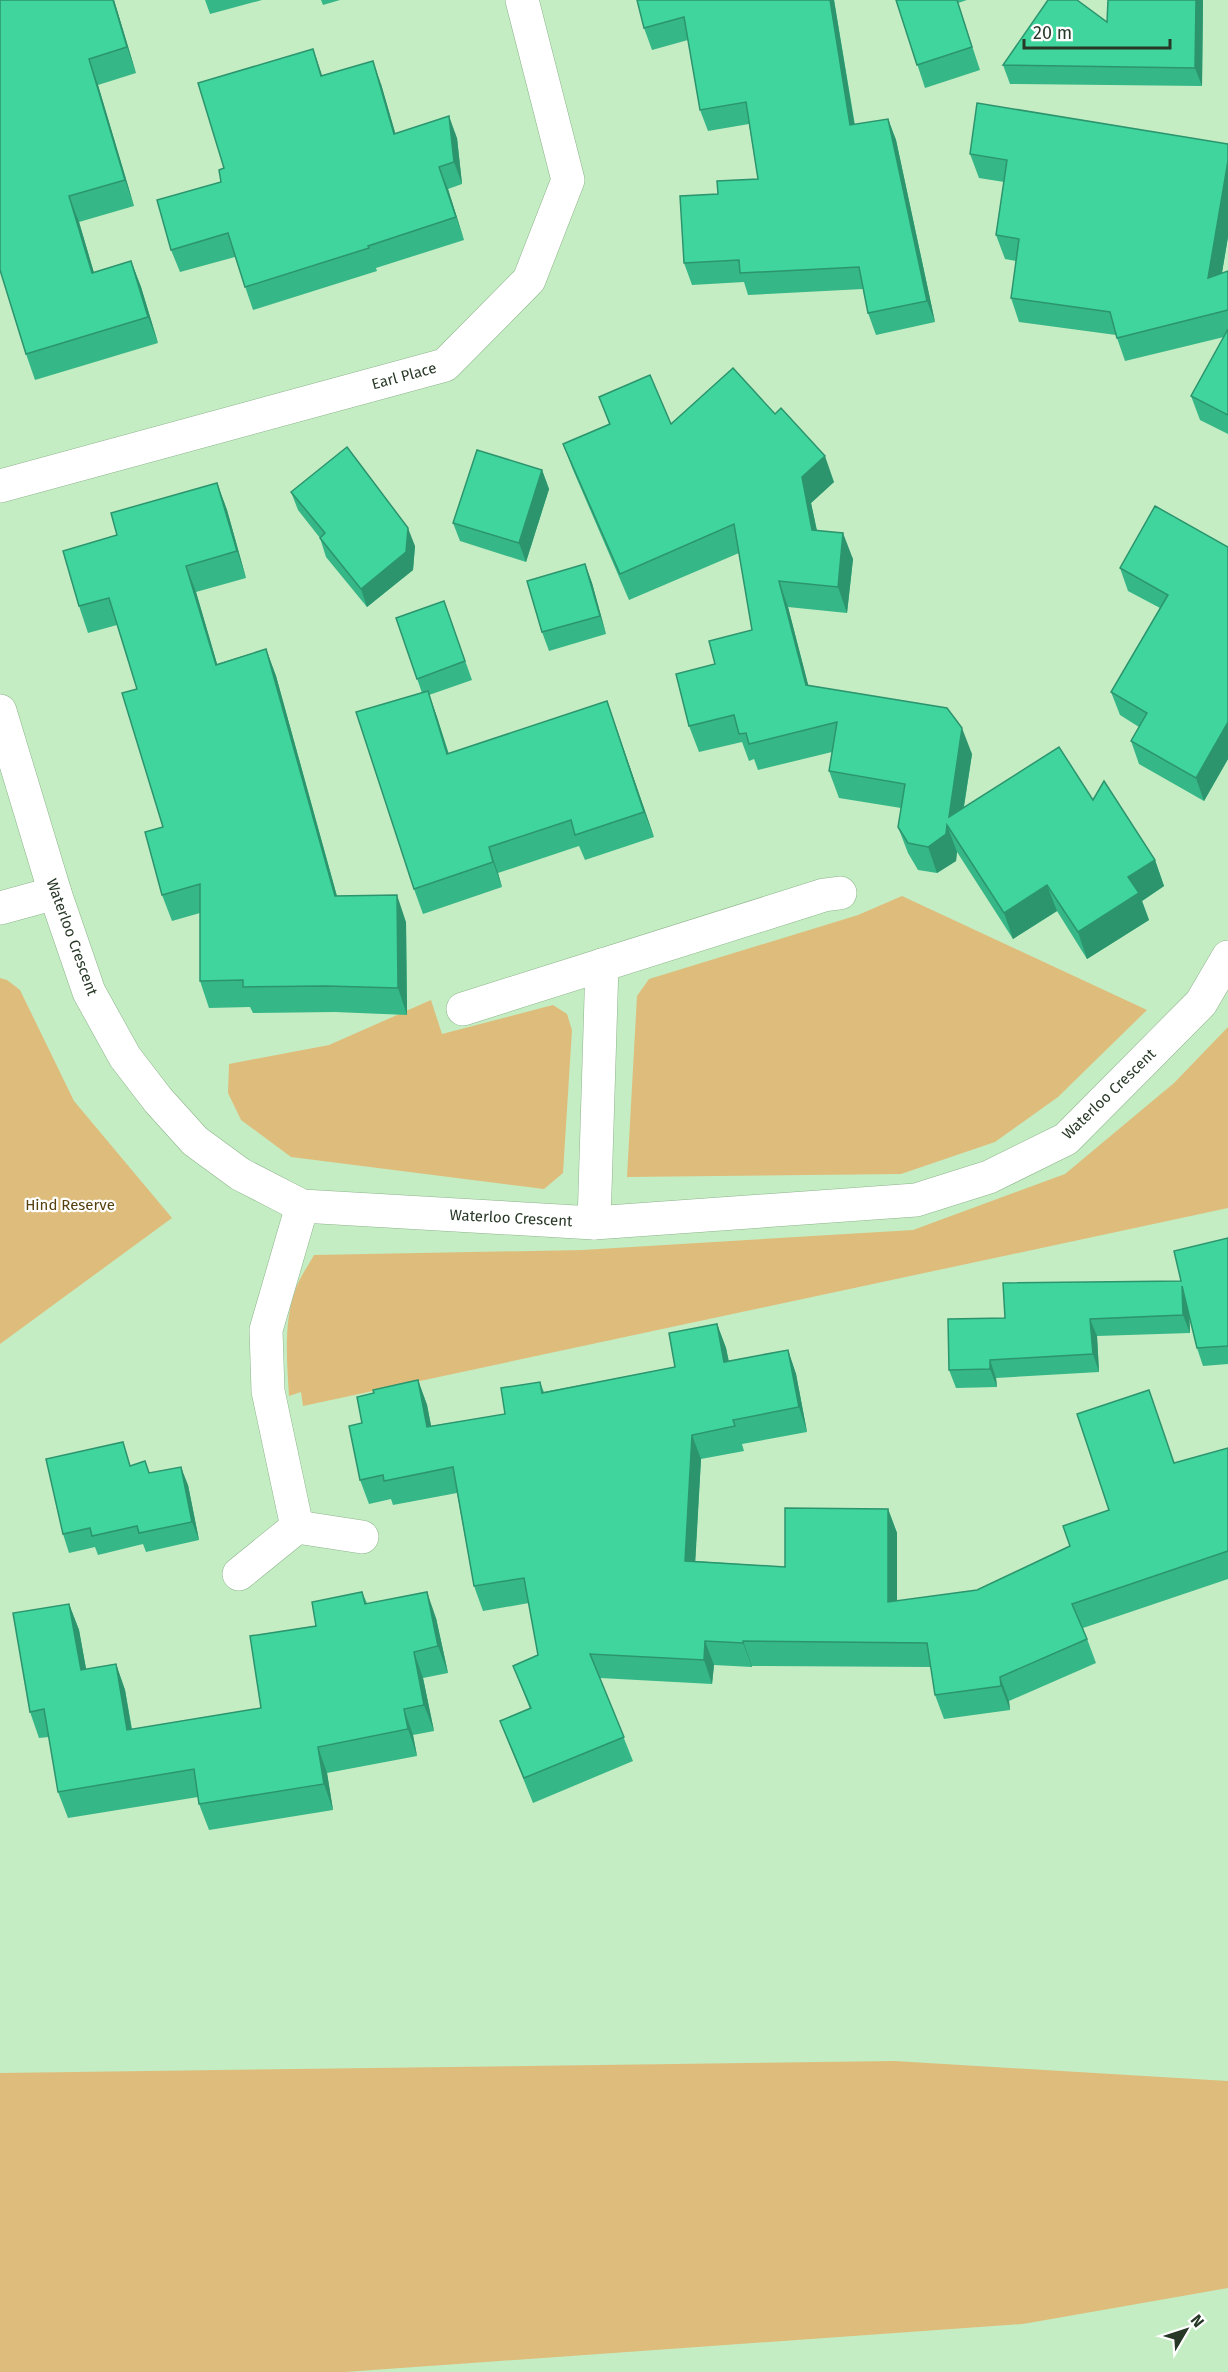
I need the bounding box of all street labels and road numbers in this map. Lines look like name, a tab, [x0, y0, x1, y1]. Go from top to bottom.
street label: Earl Place	[370, 359, 438, 393]
street label: Waterloo Crescent	[43, 876, 102, 998]
street label: Waterloo Crescent	[1058, 1044, 1160, 1143]
street label: Waterloo Crescent	[449, 1206, 573, 1230]

